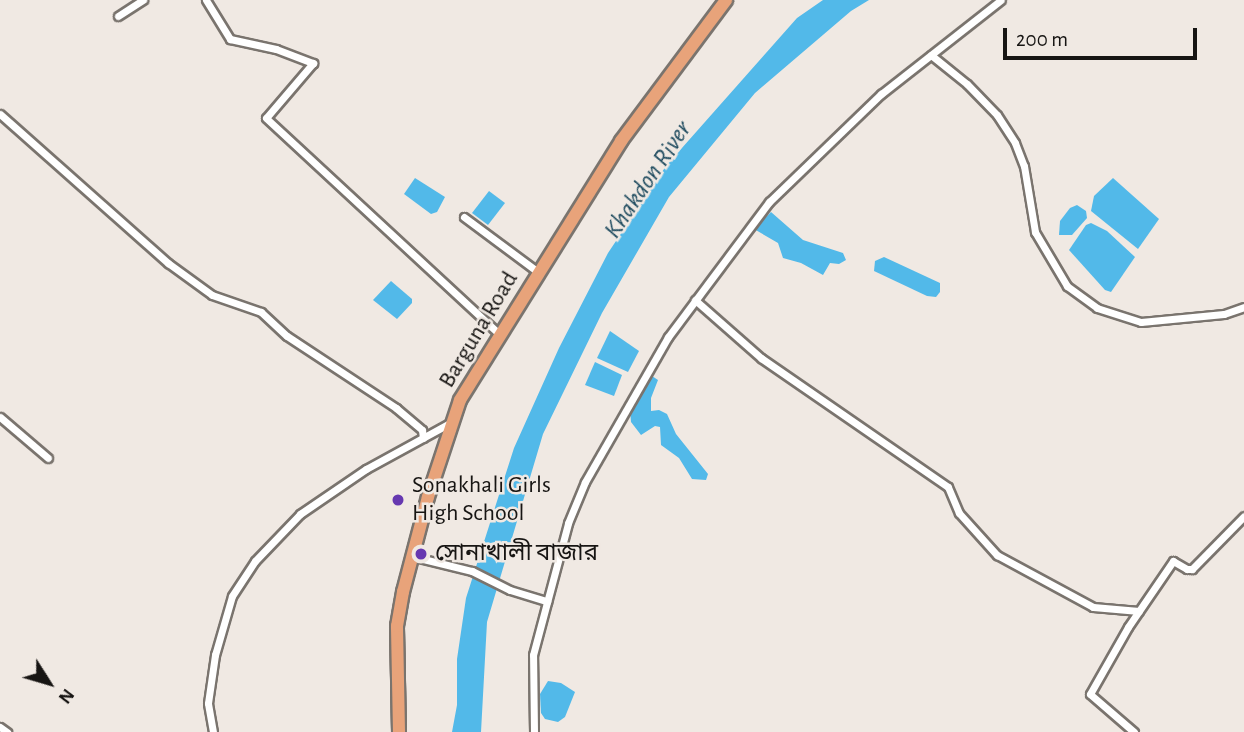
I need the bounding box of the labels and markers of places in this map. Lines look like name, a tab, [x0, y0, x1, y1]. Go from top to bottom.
place label: Sonakhali Girls High School	[412, 472, 551, 528]
marker: Sonakhali Girls High School	[390, 492, 406, 508]
place label: সোনাখালী বাজার	[435, 540, 598, 568]
marker: সোনাখালী বাজার	[413, 546, 429, 562]

